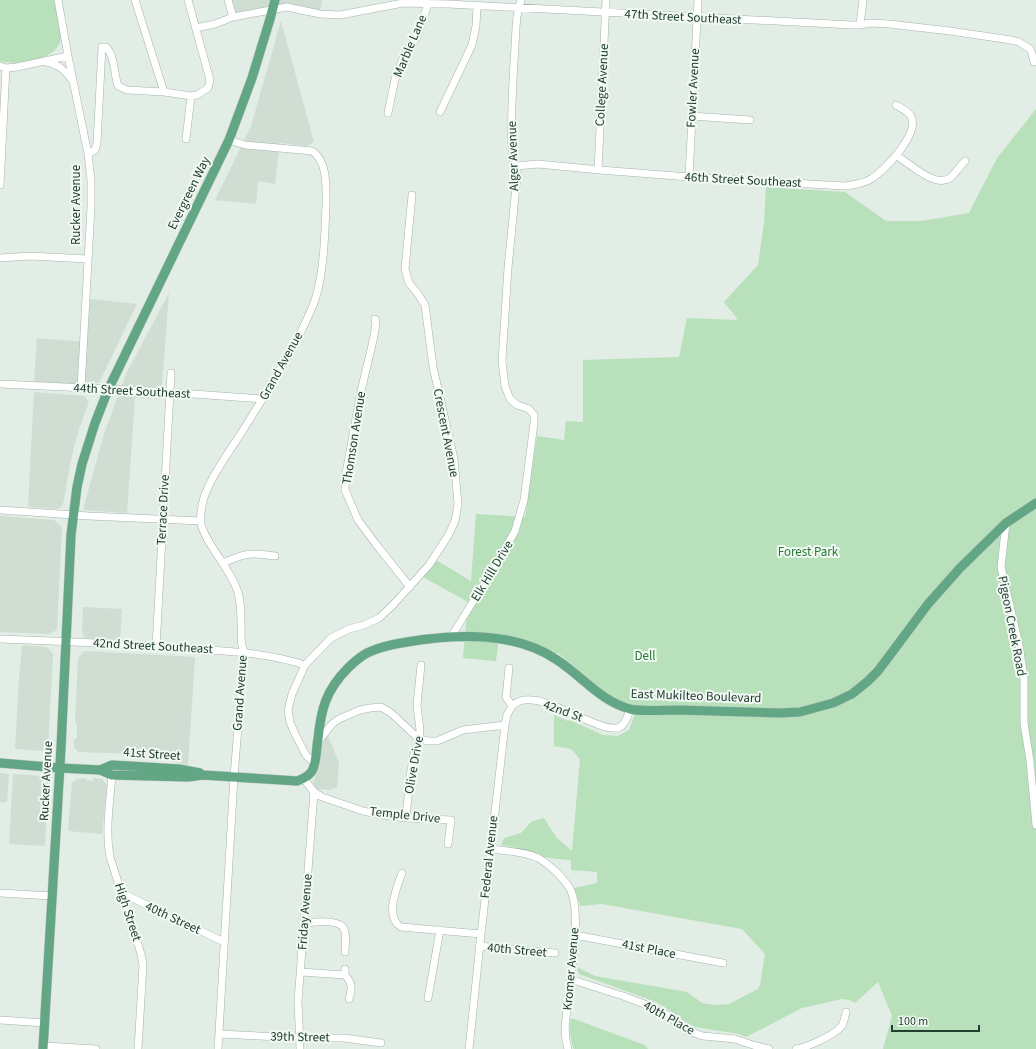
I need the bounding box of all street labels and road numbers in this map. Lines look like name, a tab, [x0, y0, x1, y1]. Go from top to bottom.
street label: 47th Street Southeast	[624, 5, 743, 29]
street label: Marble Lane	[389, 12, 431, 80]
street label: College Avenue	[591, 43, 613, 127]
street label: Fowler Avenue	[682, 48, 704, 128]
street label: Alger Avenue	[503, 121, 523, 191]
street label: Evergreen Way	[163, 153, 215, 233]
street label: Rucker Avenue	[67, 165, 85, 245]
street label: 46th Street Southeast	[684, 168, 803, 192]
street label: Grand Avenue	[255, 328, 307, 404]
street label: 44th Street Southeast	[73, 379, 192, 403]
street label: Crescent Avenue	[429, 387, 463, 479]
street label: Thomson Avenue	[338, 390, 370, 486]
street label: Terrace Drive	[152, 474, 174, 546]
street label: Elk Hill Drive	[467, 537, 517, 605]
street label: Pigeon Creek Road	[993, 574, 1031, 678]
street label: 42nd Street Southeast	[93, 634, 214, 658]
street label: Grand Avenue	[228, 655, 252, 731]
street label: East Mukilteo Boulevard	[630, 685, 762, 707]
street label: 42nd St	[541, 696, 586, 727]
street label: Olive Drive	[400, 735, 428, 795]
street label: Rucker Avenue	[35, 740, 57, 822]
street label: 41st Street	[123, 743, 182, 765]
street label: Temple Drive	[369, 802, 441, 828]
street label: Federal Avenue	[476, 815, 502, 899]
street label: Friday Avenue	[293, 873, 317, 951]
street label: High Street	[110, 880, 146, 944]
street label: 40th Street	[142, 897, 204, 939]
street label: Kromer Avenue	[558, 927, 584, 1011]
street label: 41st Place	[621, 935, 677, 963]
street label: 40th Street	[487, 938, 548, 962]
street label: 40th Place	[640, 996, 698, 1040]
street label: 39th Street	[270, 1027, 331, 1047]

